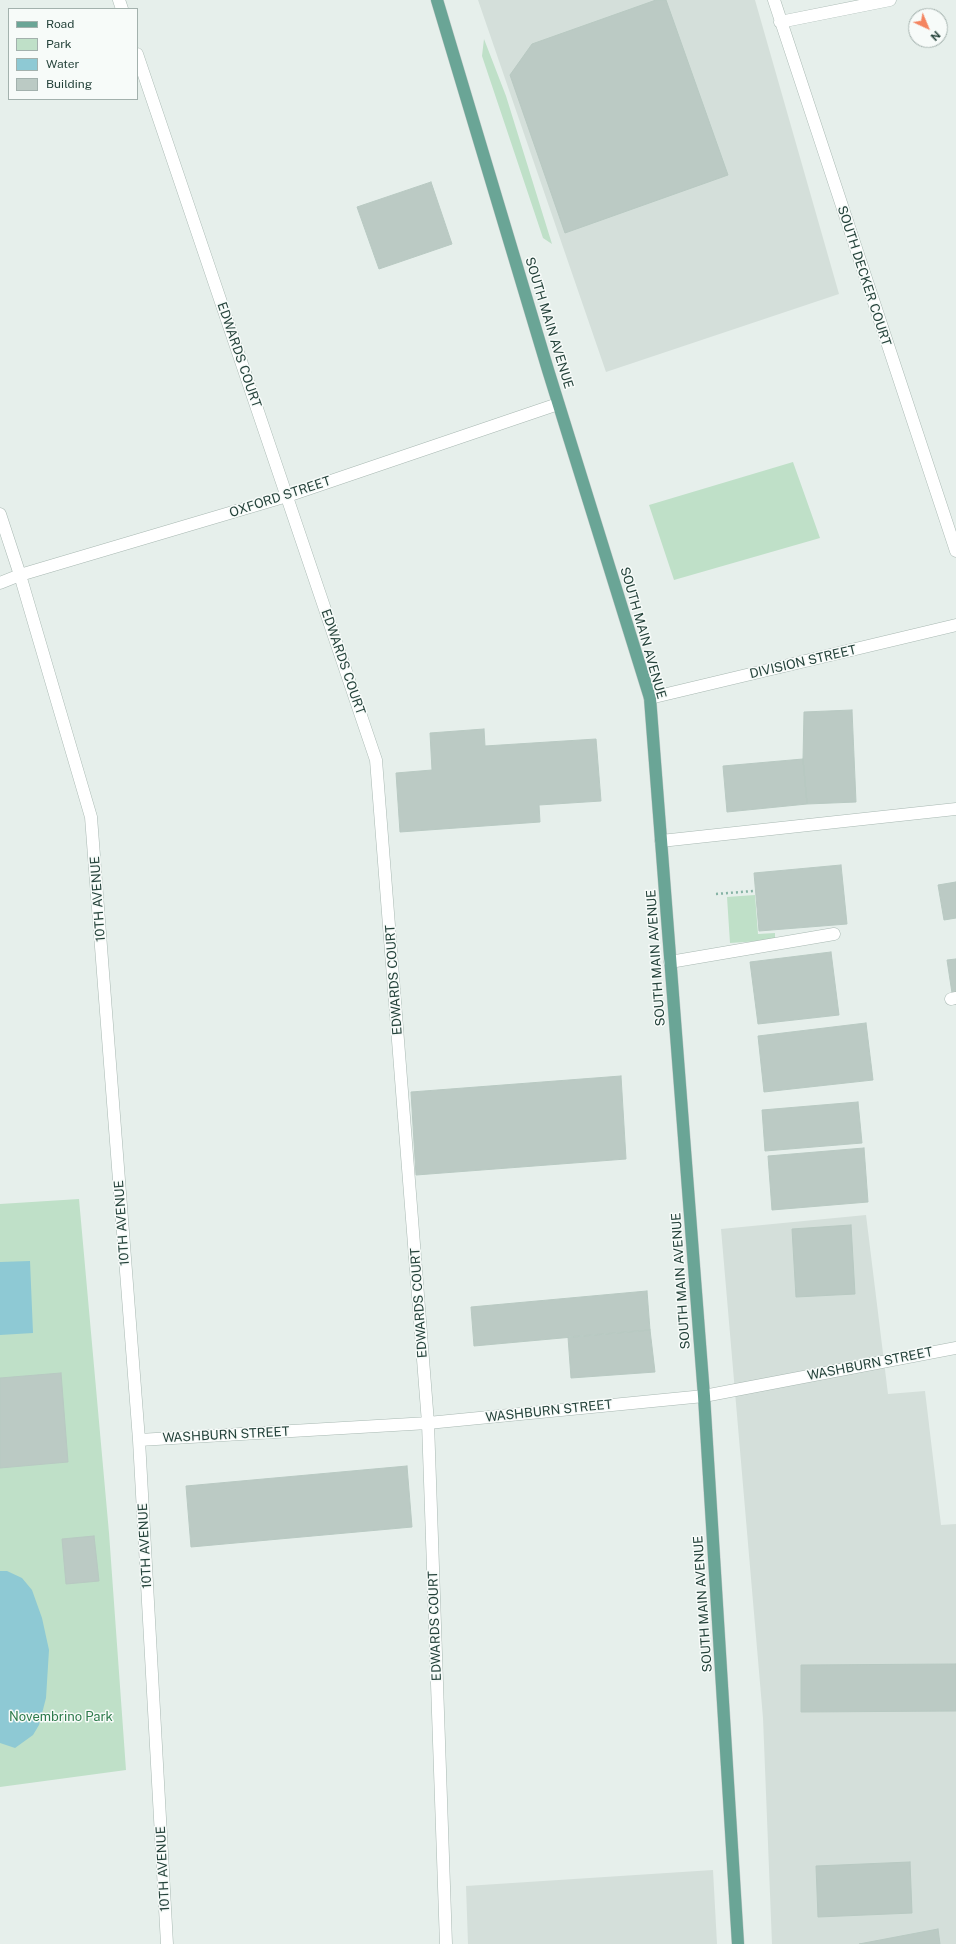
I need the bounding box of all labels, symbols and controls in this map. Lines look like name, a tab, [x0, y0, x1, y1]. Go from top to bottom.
legend	[8, 8, 138, 100]
north arrow	[908, 8, 948, 48]
text: Road	[46, 17, 74, 31]
text: N	[928, 29, 943, 43]
text: Park	[46, 37, 72, 51]
text: Water	[46, 57, 79, 71]
text: Building	[46, 77, 92, 91]
street label: SOUTH DECKER COURT	[834, 204, 894, 348]
street label: SOUTH MAIN AVENUE	[522, 255, 576, 391]
street label: EDWARDS COURT	[214, 300, 264, 410]
street label: OXFORD STREET	[227, 473, 333, 521]
street label: SOUTH MAIN AVENUE	[617, 565, 669, 701]
street label: EDWARDS COURT	[318, 607, 368, 717]
street label: DIVISION STREET	[748, 642, 858, 682]
street label: 10TH AVENUE	[87, 856, 109, 942]
street label: SOUTH MAIN AVENUE	[643, 889, 669, 1027]
street label: EDWARDS COURT	[382, 924, 406, 1036]
street label: 10TH AVENUE	[111, 1180, 133, 1266]
street label: SOUTH MAIN AVENUE	[668, 1212, 694, 1350]
street label: EDWARDS COURT	[407, 1247, 431, 1359]
street label: WASHBURN STREET	[806, 1344, 934, 1384]
street label: WASHBURN STREET	[485, 1397, 613, 1425]
street label: WASHBURN STREET	[162, 1424, 290, 1446]
street label: 10TH AVENUE	[135, 1503, 155, 1589]
street label: SOUTH MAIN AVENUE	[690, 1535, 716, 1673]
street label: EDWARDS COURT	[425, 1571, 445, 1681]
park label: Novembrino Park	[9, 1709, 113, 1725]
street label: 10TH AVENUE	[153, 1826, 173, 1912]

